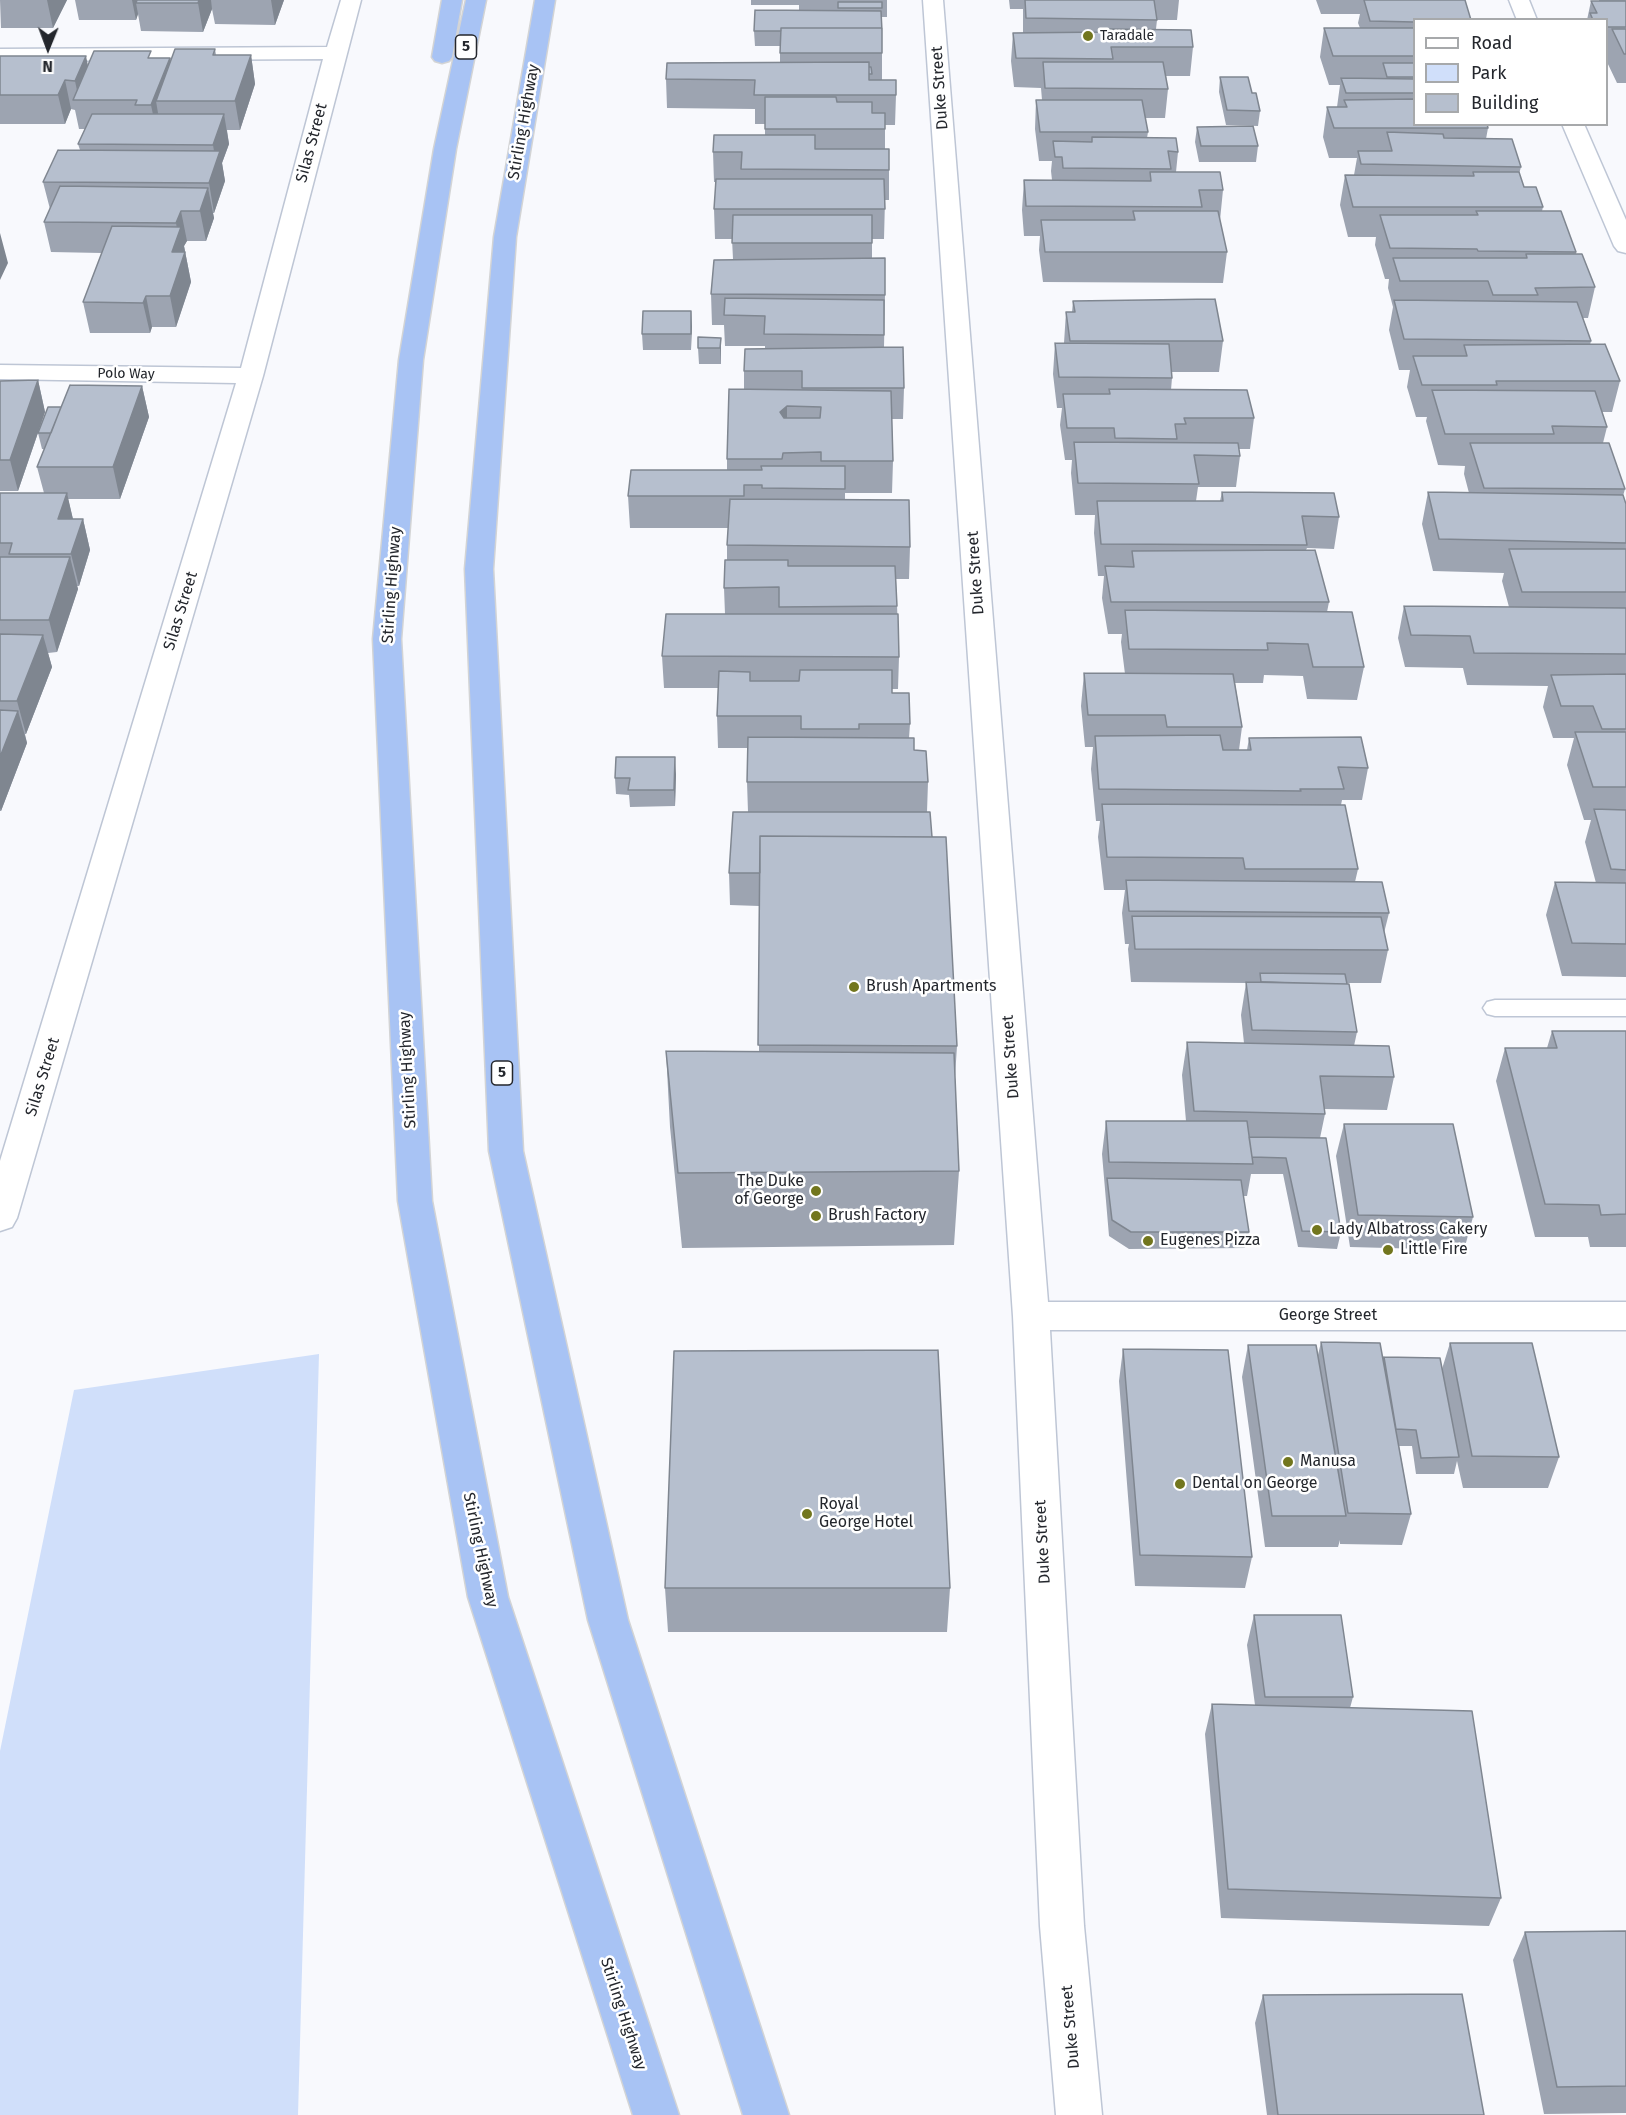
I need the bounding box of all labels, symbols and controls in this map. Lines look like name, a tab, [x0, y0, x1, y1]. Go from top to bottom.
north arrow	[18, 18, 78, 78]
legend	[1413, 18, 1608, 126]
place label: Taradale	[1100, 28, 1154, 44]
marker: Taradale	[1081, 29, 1095, 43]
text: Road	[1471, 32, 1513, 54]
road number: 5	[456, 35, 476, 59]
street label: Duke Street	[927, 45, 953, 131]
text: N	[42, 57, 53, 76]
text: Park	[1471, 62, 1506, 84]
street label: Stirling Highway	[504, 63, 544, 181]
text: Building	[1471, 92, 1538, 114]
street label: Silas Street	[292, 101, 332, 185]
street label: Polo Way	[97, 365, 155, 383]
street label: Stirling Highway	[378, 526, 406, 644]
street label: Duke Street	[963, 530, 989, 616]
street label: Silas Street	[160, 569, 202, 653]
place label: Brush Apartments	[866, 977, 997, 997]
marker: Brush Apartments	[847, 980, 861, 994]
street label: Stirling Highway	[395, 1011, 421, 1129]
street label: Duke Street	[998, 1014, 1024, 1100]
street label: Silas Street	[22, 1035, 64, 1119]
road number: 5	[492, 1061, 512, 1085]
place label: The Duke of George	[734, 1172, 804, 1210]
marker: The Duke of George	[809, 1184, 823, 1198]
place label: Brush Factory	[828, 1206, 926, 1226]
marker: Brush Factory	[809, 1209, 823, 1223]
place label: Lady Albatross Cakery	[1329, 1220, 1487, 1240]
marker: Lady Albatross Cakery	[1310, 1223, 1324, 1237]
place label: Eugenes Pizza	[1160, 1231, 1260, 1251]
marker: Eugenes Pizza	[1141, 1234, 1155, 1248]
place label: Little Fire	[1400, 1240, 1468, 1260]
marker: Little Fire	[1381, 1243, 1395, 1257]
street label: George Street	[1279, 1306, 1377, 1326]
place label: Manusa	[1300, 1452, 1356, 1472]
marker: Manusa	[1281, 1455, 1295, 1469]
place label: Dental on George	[1192, 1474, 1317, 1494]
marker: Dental on George	[1173, 1477, 1187, 1491]
street label: Stirling Highway	[458, 1491, 502, 1609]
place label: Royal George Hotel	[819, 1495, 913, 1533]
street label: Duke Street	[1031, 1500, 1055, 1584]
marker: Royal George Hotel	[800, 1507, 814, 1521]
street label: Stirling Highway	[596, 1955, 650, 2073]
street label: Duke Street	[1058, 1984, 1084, 2070]

